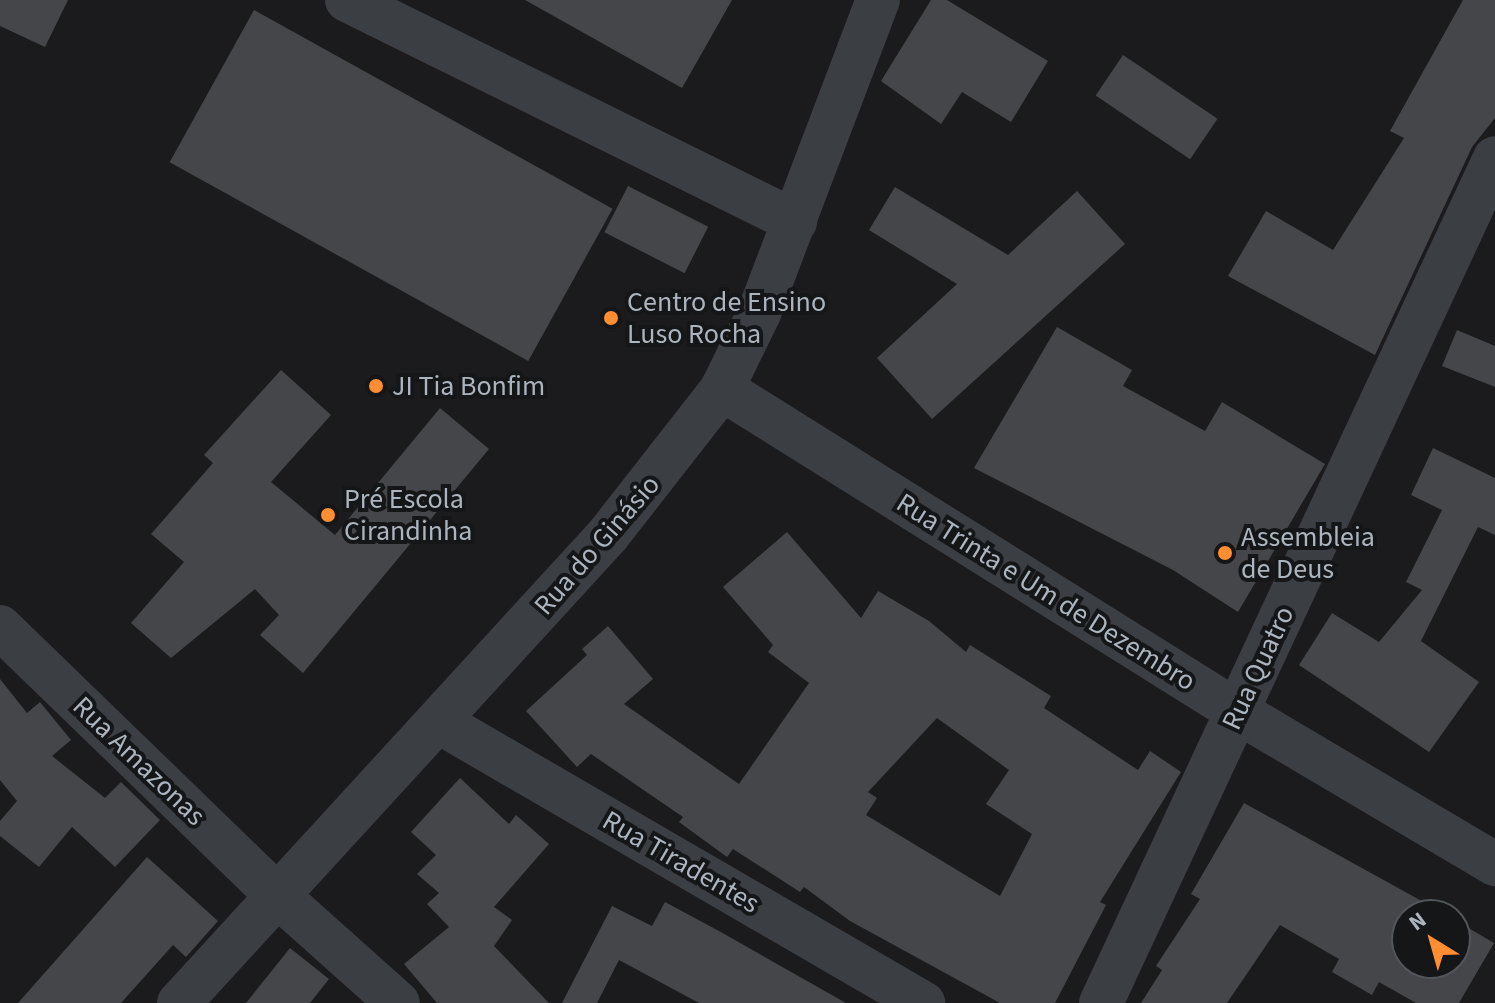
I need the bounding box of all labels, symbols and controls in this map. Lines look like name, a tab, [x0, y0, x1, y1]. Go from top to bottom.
place label: Centro de Ensino Luso Rocha	[627, 285, 826, 351]
marker: Centro de Ensino Luso Rocha	[602, 309, 620, 327]
place label: JI Tia Bonfim	[392, 369, 545, 403]
marker: JI Tia Bonfim	[367, 377, 385, 395]
street label: Rua do Ginásio	[527, 468, 667, 622]
place label: Pré Escola Cirandinha	[344, 482, 472, 548]
street label: Rua Trinta e Um de Dezembro	[890, 486, 1202, 698]
marker: Pré Escola Cirandinha	[319, 506, 337, 524]
place label: Assembleia de Deus	[1241, 520, 1375, 586]
marker: Assembleia de Deus	[1216, 544, 1234, 562]
street label: Rua Quatro	[1215, 601, 1301, 735]
street label: Rua Amazonas	[66, 689, 212, 833]
street label: Rua Tiradentes	[597, 804, 765, 920]
north arrow	[1391, 899, 1471, 979]
text: N	[1402, 904, 1433, 939]

